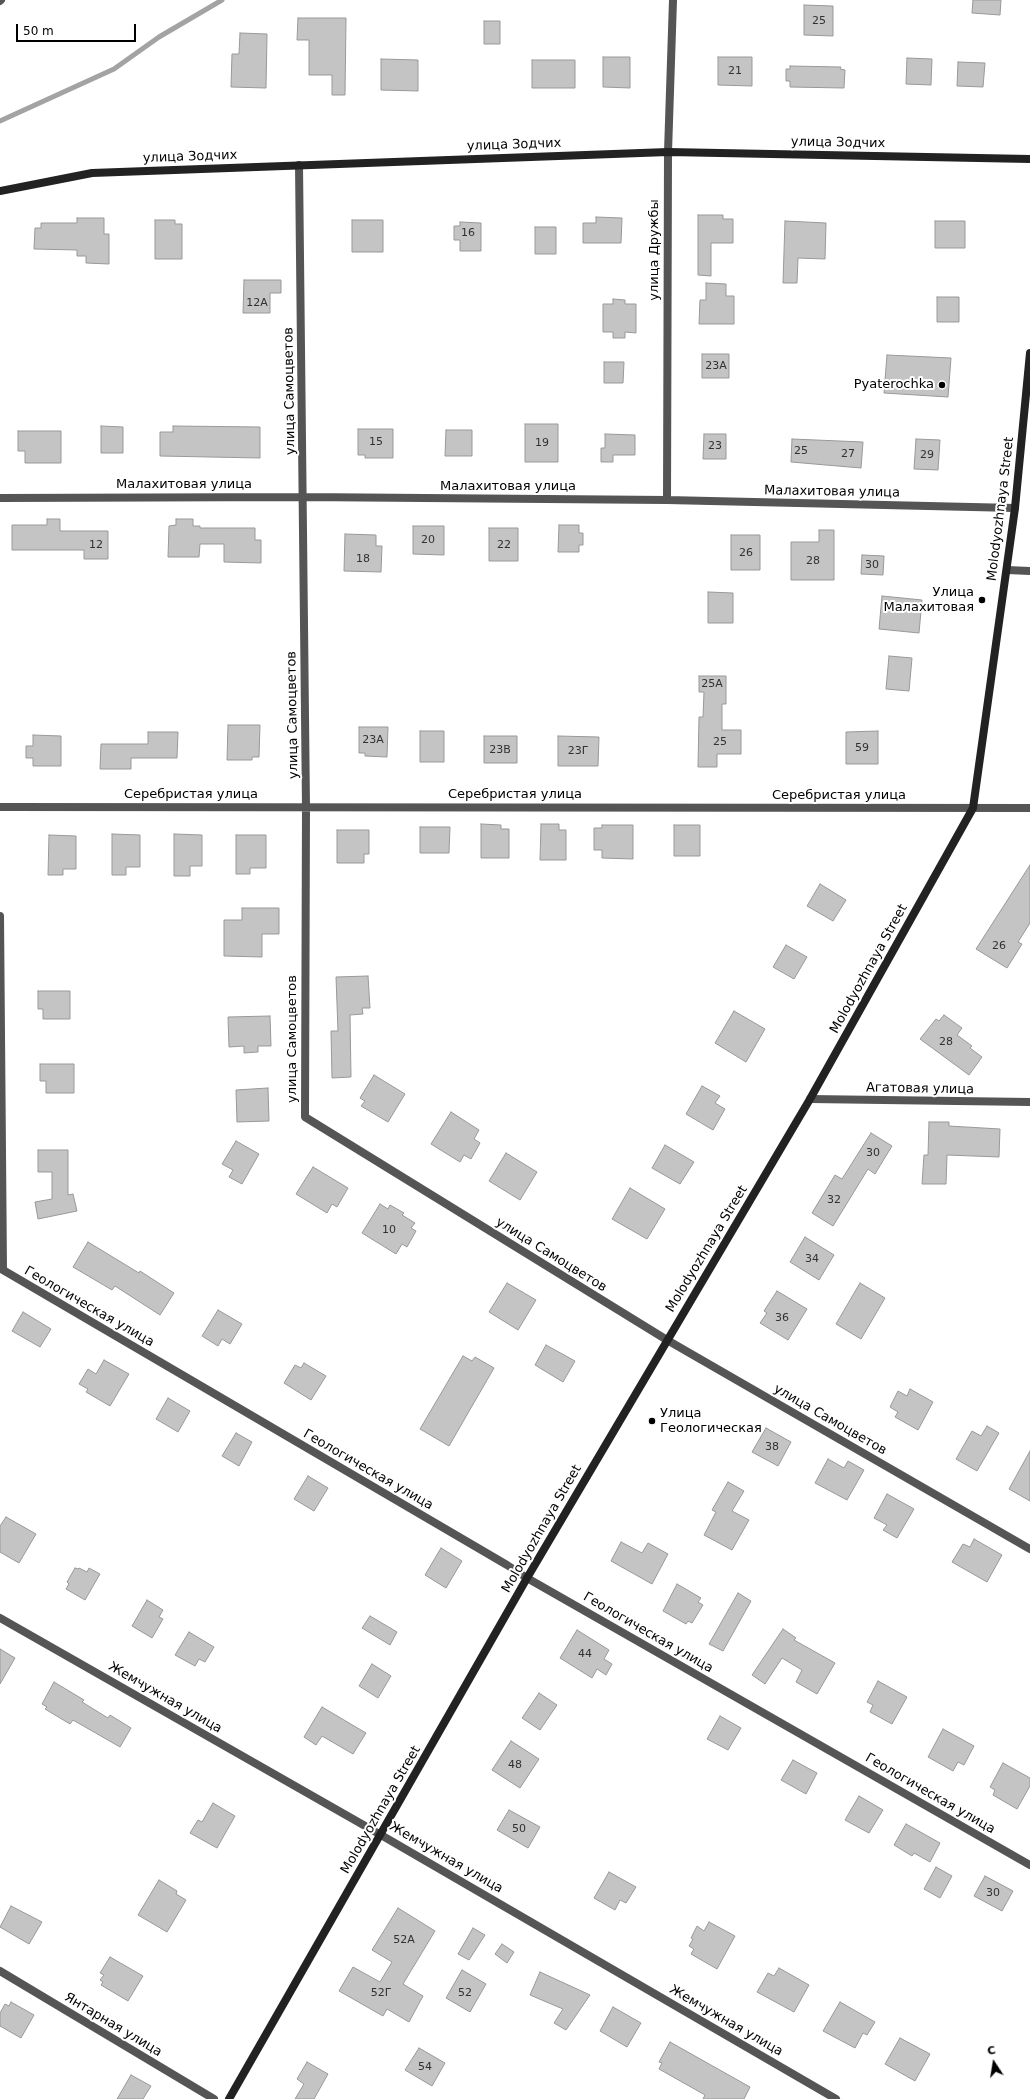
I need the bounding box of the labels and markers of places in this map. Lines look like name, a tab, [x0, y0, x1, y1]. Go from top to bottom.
place label: Pyaterochka	[854, 377, 934, 393]
marker: Pyaterochka	[937, 380, 947, 390]
place label: Улица Малахитовая	[883, 585, 974, 616]
marker: Улица Малахитовая	[977, 595, 987, 605]
place label: Улица Геологическая	[660, 1406, 762, 1437]
marker: Улица Геологическая	[647, 1416, 657, 1426]

